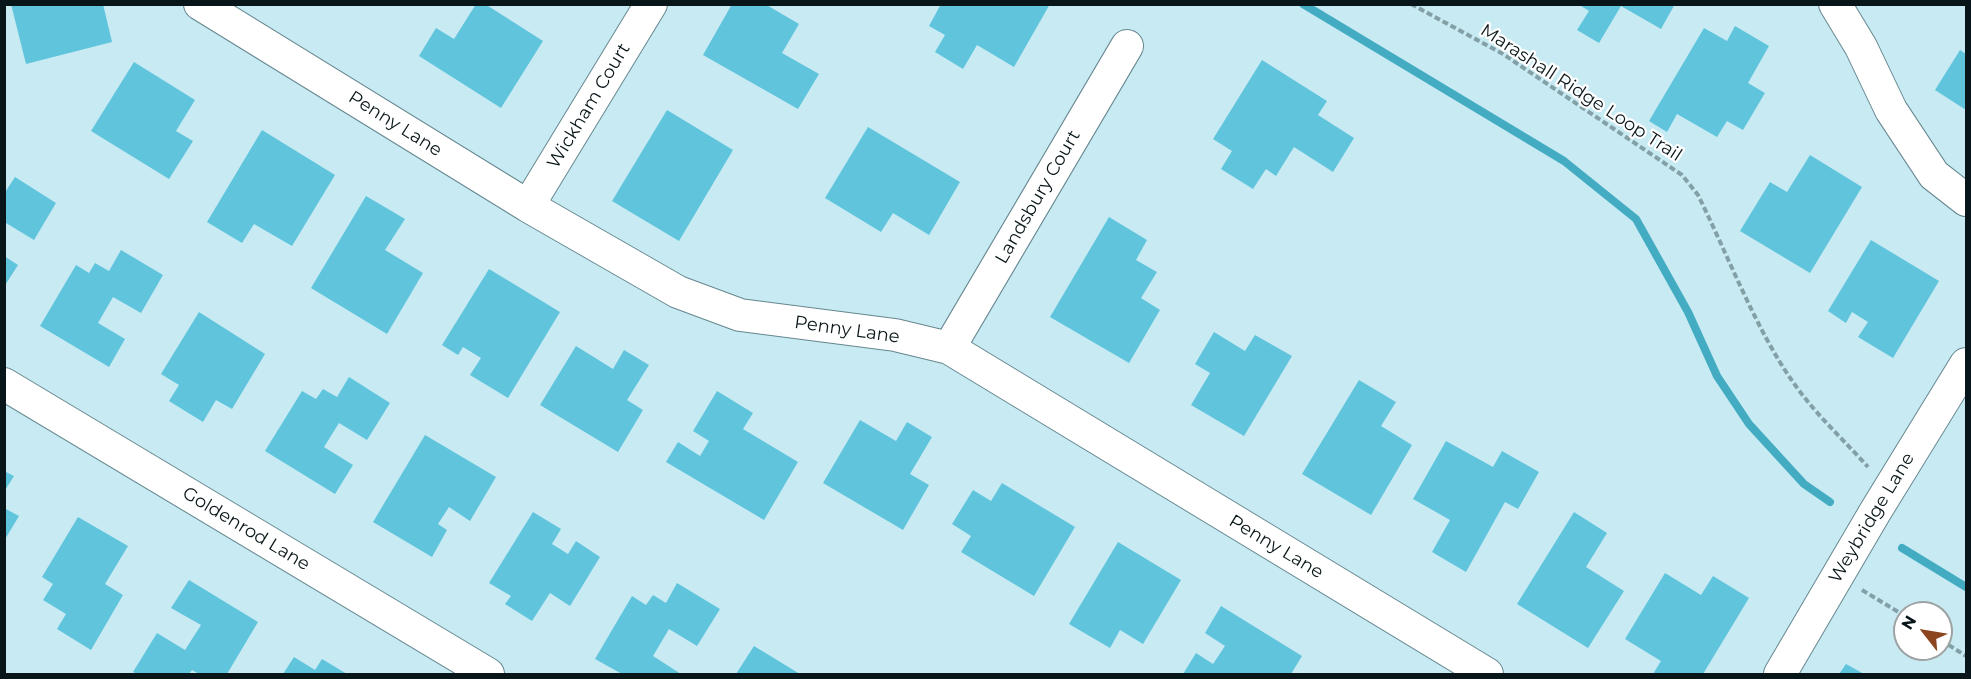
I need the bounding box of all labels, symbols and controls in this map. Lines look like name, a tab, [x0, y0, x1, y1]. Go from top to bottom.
street label: Marashall Ridge Loop Trail	[1476, 20, 1686, 166]
street label: Wickham Court	[543, 39, 635, 173]
street label: Penny Lane	[344, 87, 446, 161]
street label: Landsbury Court	[991, 126, 1085, 268]
street label: Penny Lane	[793, 312, 901, 348]
street label: Weybridge Lane	[1825, 449, 1919, 587]
street label: Goldenrod Lane	[178, 482, 314, 576]
street label: Penny Lane	[1225, 510, 1327, 584]
north arrow	[1893, 601, 1953, 661]
text: N	[1897, 612, 1920, 633]

